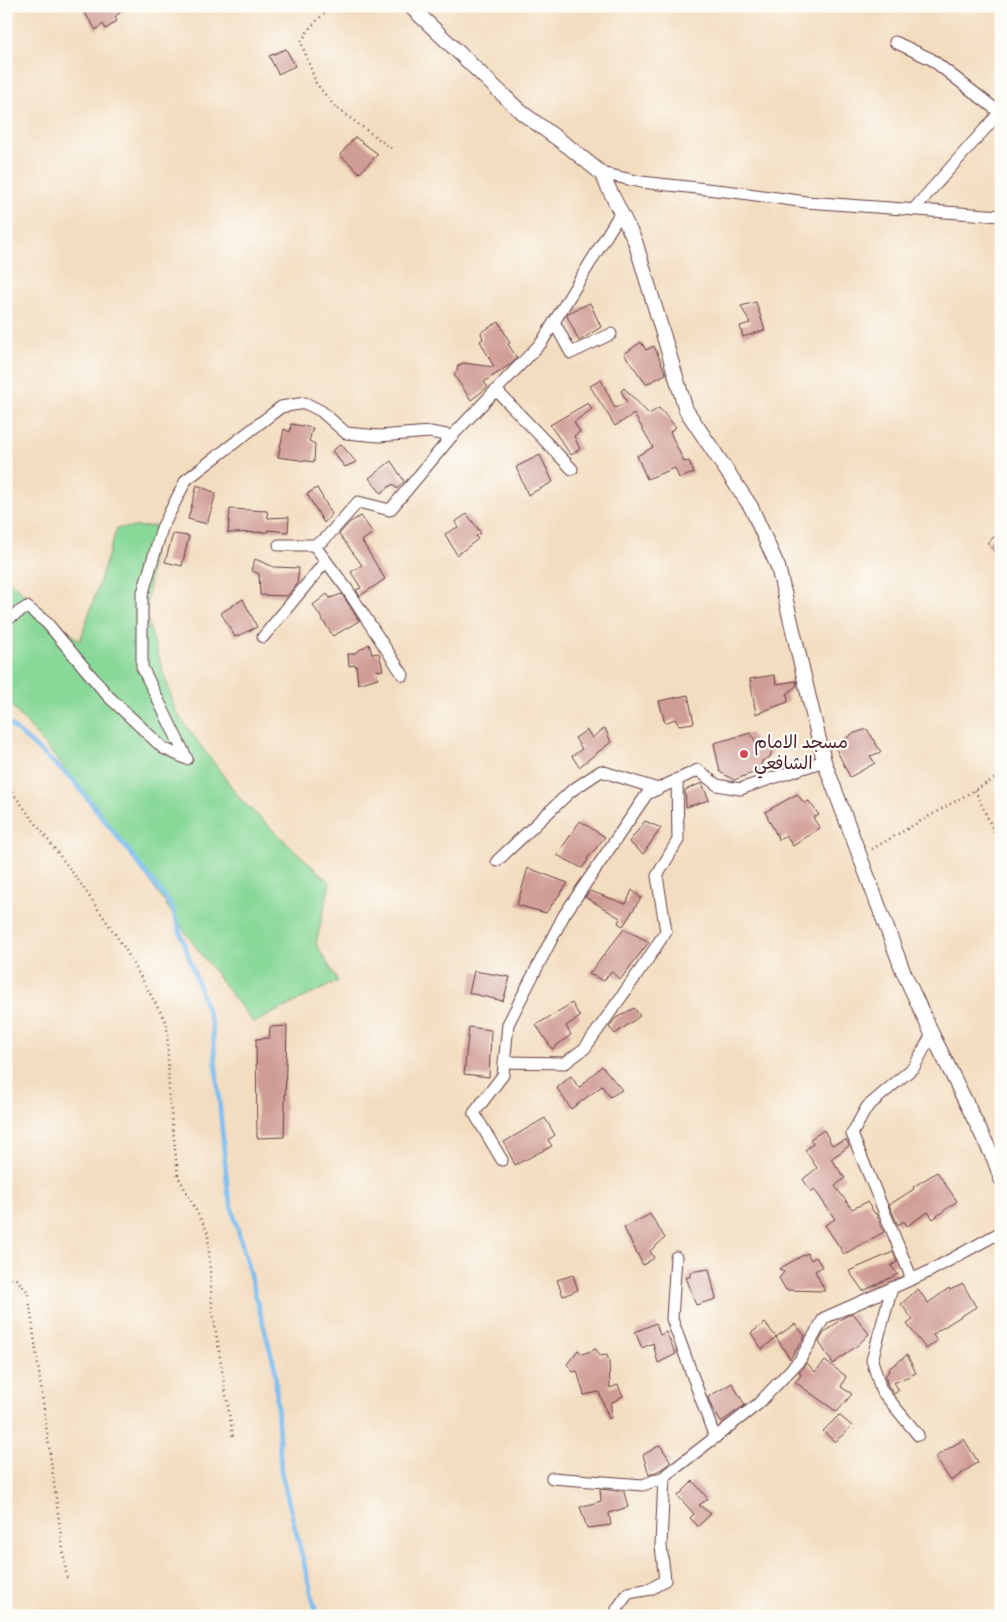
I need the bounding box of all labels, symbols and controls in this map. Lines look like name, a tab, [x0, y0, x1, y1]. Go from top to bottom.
place label: مسجد الامام الشافعي	[754, 732, 848, 779]
marker: مسجد الامام الشافعي	[738, 748, 750, 760]

